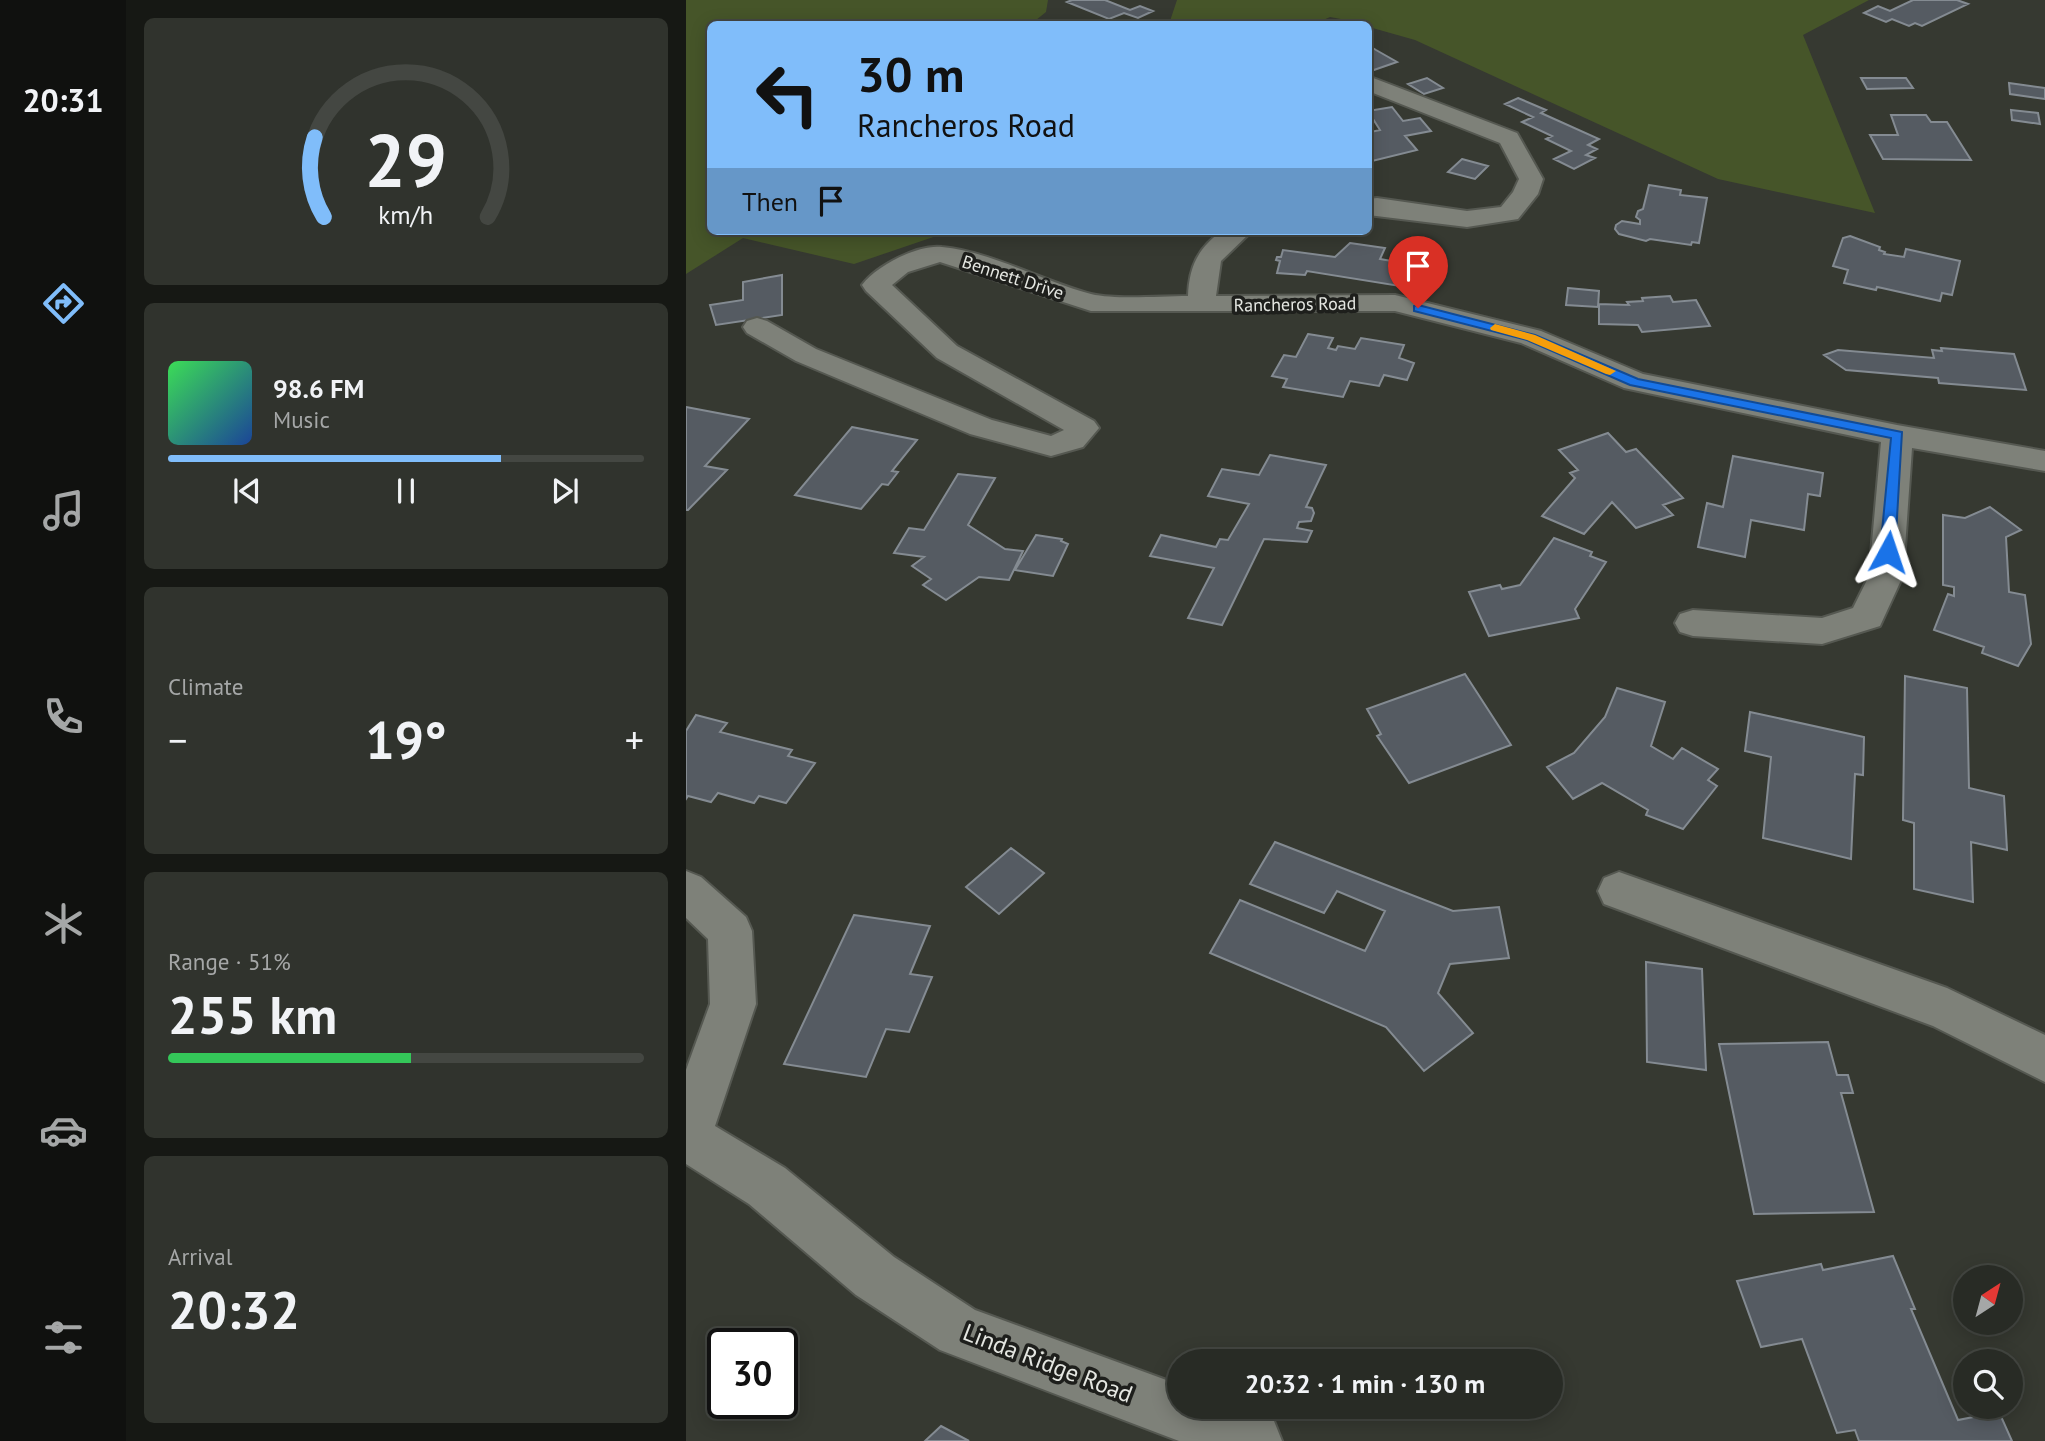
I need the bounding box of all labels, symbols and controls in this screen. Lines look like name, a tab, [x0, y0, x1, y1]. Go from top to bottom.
text: 30 m	[857, 42, 964, 106]
icon: left	[742, 49, 833, 140]
text: 20:31	[22, 79, 104, 121]
text: Rancheros Road	[857, 104, 1075, 146]
text: 29	[365, 114, 447, 208]
icon: arrive	[812, 182, 850, 220]
text: Then	[742, 185, 798, 218]
text: km/h	[379, 199, 433, 231]
pin	[1388, 236, 1448, 308]
icon: arrive	[1399, 247, 1437, 285]
street label: Bennett Drive	[959, 250, 1067, 304]
icon: directions	[39, 279, 88, 328]
street label: Rancheros Road	[1233, 291, 1357, 317]
text: 98.6 FM	[273, 372, 364, 405]
text: Music	[273, 405, 330, 434]
icon: previous	[228, 472, 266, 510]
icon: pause	[387, 472, 425, 510]
icon: next	[546, 472, 584, 510]
icon: music	[39, 486, 88, 535]
position arrow	[1851, 515, 1925, 589]
text: Climate	[168, 672, 243, 701]
icon: phone	[39, 692, 88, 741]
text: 19°	[365, 706, 447, 773]
text: −	[168, 715, 187, 764]
text: +	[625, 715, 644, 764]
icon: climate	[39, 899, 88, 948]
text: Range · 51%	[168, 947, 291, 976]
text: 255 km	[168, 981, 337, 1048]
icon: car	[39, 1106, 88, 1155]
text: Arrival	[168, 1242, 232, 1271]
north arrow	[1953, 1265, 2023, 1335]
map controls	[1953, 1265, 2023, 1419]
text: 20:32	[168, 1276, 300, 1343]
icon: filters	[39, 1313, 88, 1362]
street label: Linda Ridge Road	[959, 1316, 1137, 1410]
speed limit sign: 30	[707, 1328, 798, 1419]
button: search	[1953, 1349, 2023, 1419]
text: 20:32 · 1 min · 130 m	[1245, 1367, 1485, 1400]

